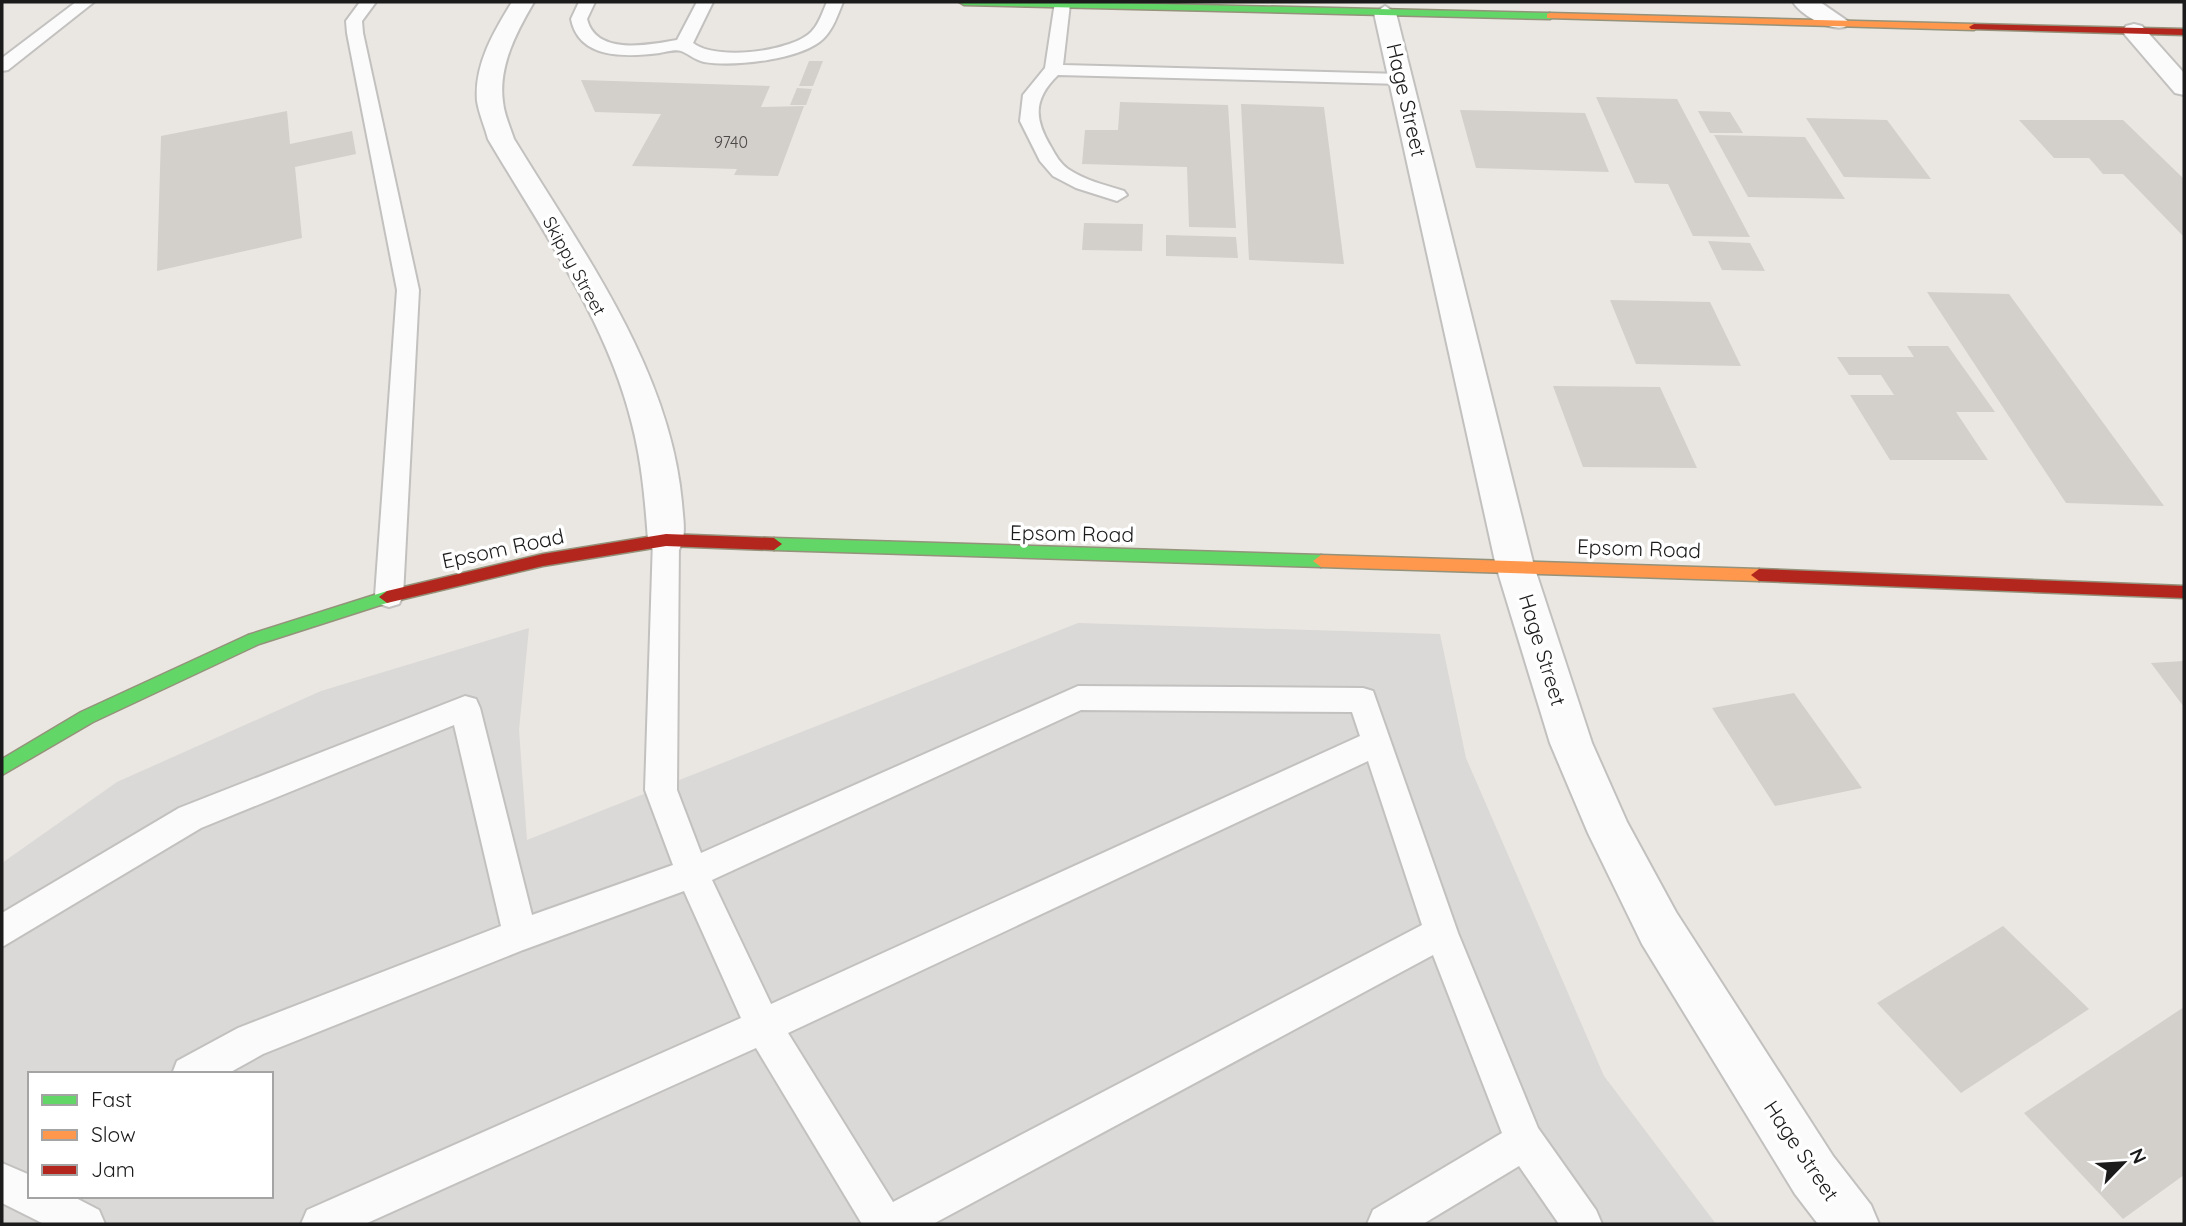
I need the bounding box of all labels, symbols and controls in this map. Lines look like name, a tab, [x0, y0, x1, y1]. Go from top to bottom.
street label: Hage Street	[1381, 41, 1433, 159]
house number: 9740	[714, 132, 748, 152]
street label: Skippy Street	[538, 212, 611, 319]
street label: Epsom Road	[1010, 519, 1134, 547]
street label: Epsom Road	[439, 522, 566, 574]
street label: Epsom Road	[1577, 533, 1702, 563]
street label: Hage Street	[1514, 591, 1572, 709]
legend	[28, 1072, 273, 1198]
text: Fast	[91, 1086, 132, 1112]
street label: Hage Street	[1759, 1095, 1845, 1206]
text: Slow	[91, 1121, 136, 1147]
north arrow	[2088, 1128, 2158, 1198]
text: N	[2125, 1144, 2152, 1167]
text: Jam	[91, 1156, 135, 1182]

